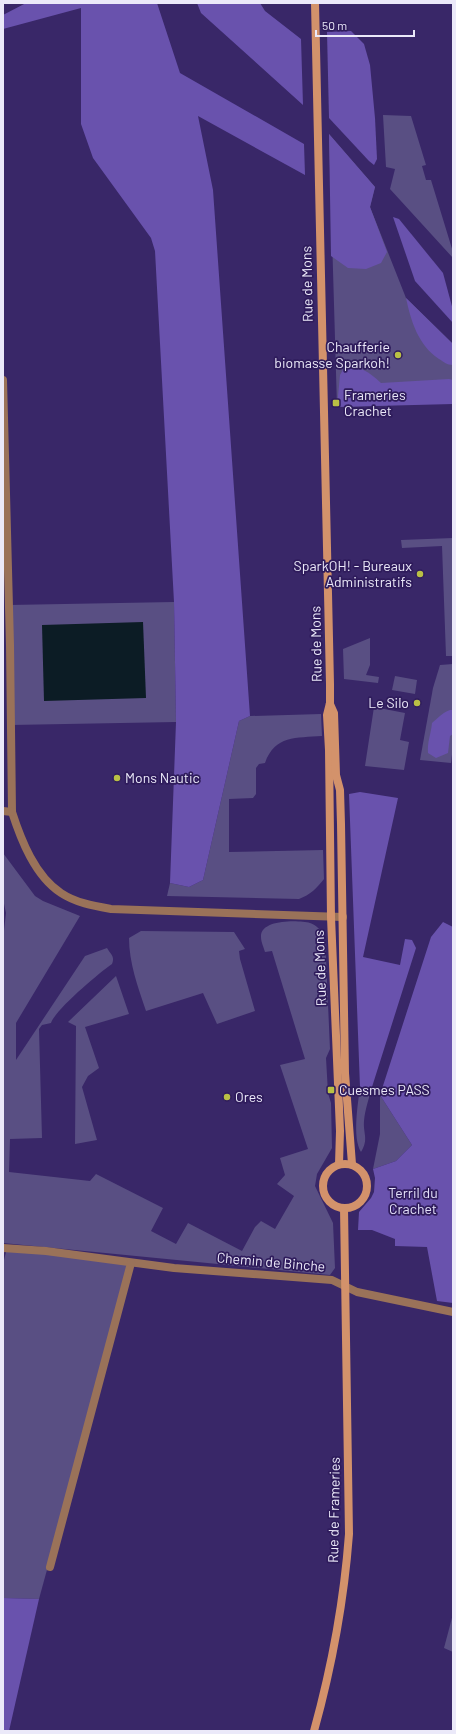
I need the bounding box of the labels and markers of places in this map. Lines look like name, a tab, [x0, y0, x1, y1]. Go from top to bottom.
place label: Chaufferie biomasse Sparkoh!	[274, 338, 390, 371]
marker: Chaufferie biomasse Sparkoh!	[393, 350, 403, 360]
place label: Frameries Crachet	[344, 386, 406, 419]
marker: Frameries Crachet	[331, 398, 341, 408]
place label: SparkOH! - Bureaux Administratifs	[294, 557, 412, 590]
marker: SparkOH! - Bureaux Administratifs	[415, 569, 425, 579]
place label: Le Silo	[368, 694, 409, 711]
marker: Le Silo	[412, 698, 422, 708]
place label: Mons Nautic	[125, 769, 200, 786]
marker: Mons Nautic	[112, 773, 122, 783]
place label: Cuesmes PASS	[339, 1081, 430, 1098]
marker: Cuesmes PASS	[326, 1085, 336, 1095]
place label: Ores	[235, 1088, 263, 1105]
marker: Ores	[222, 1092, 232, 1102]

